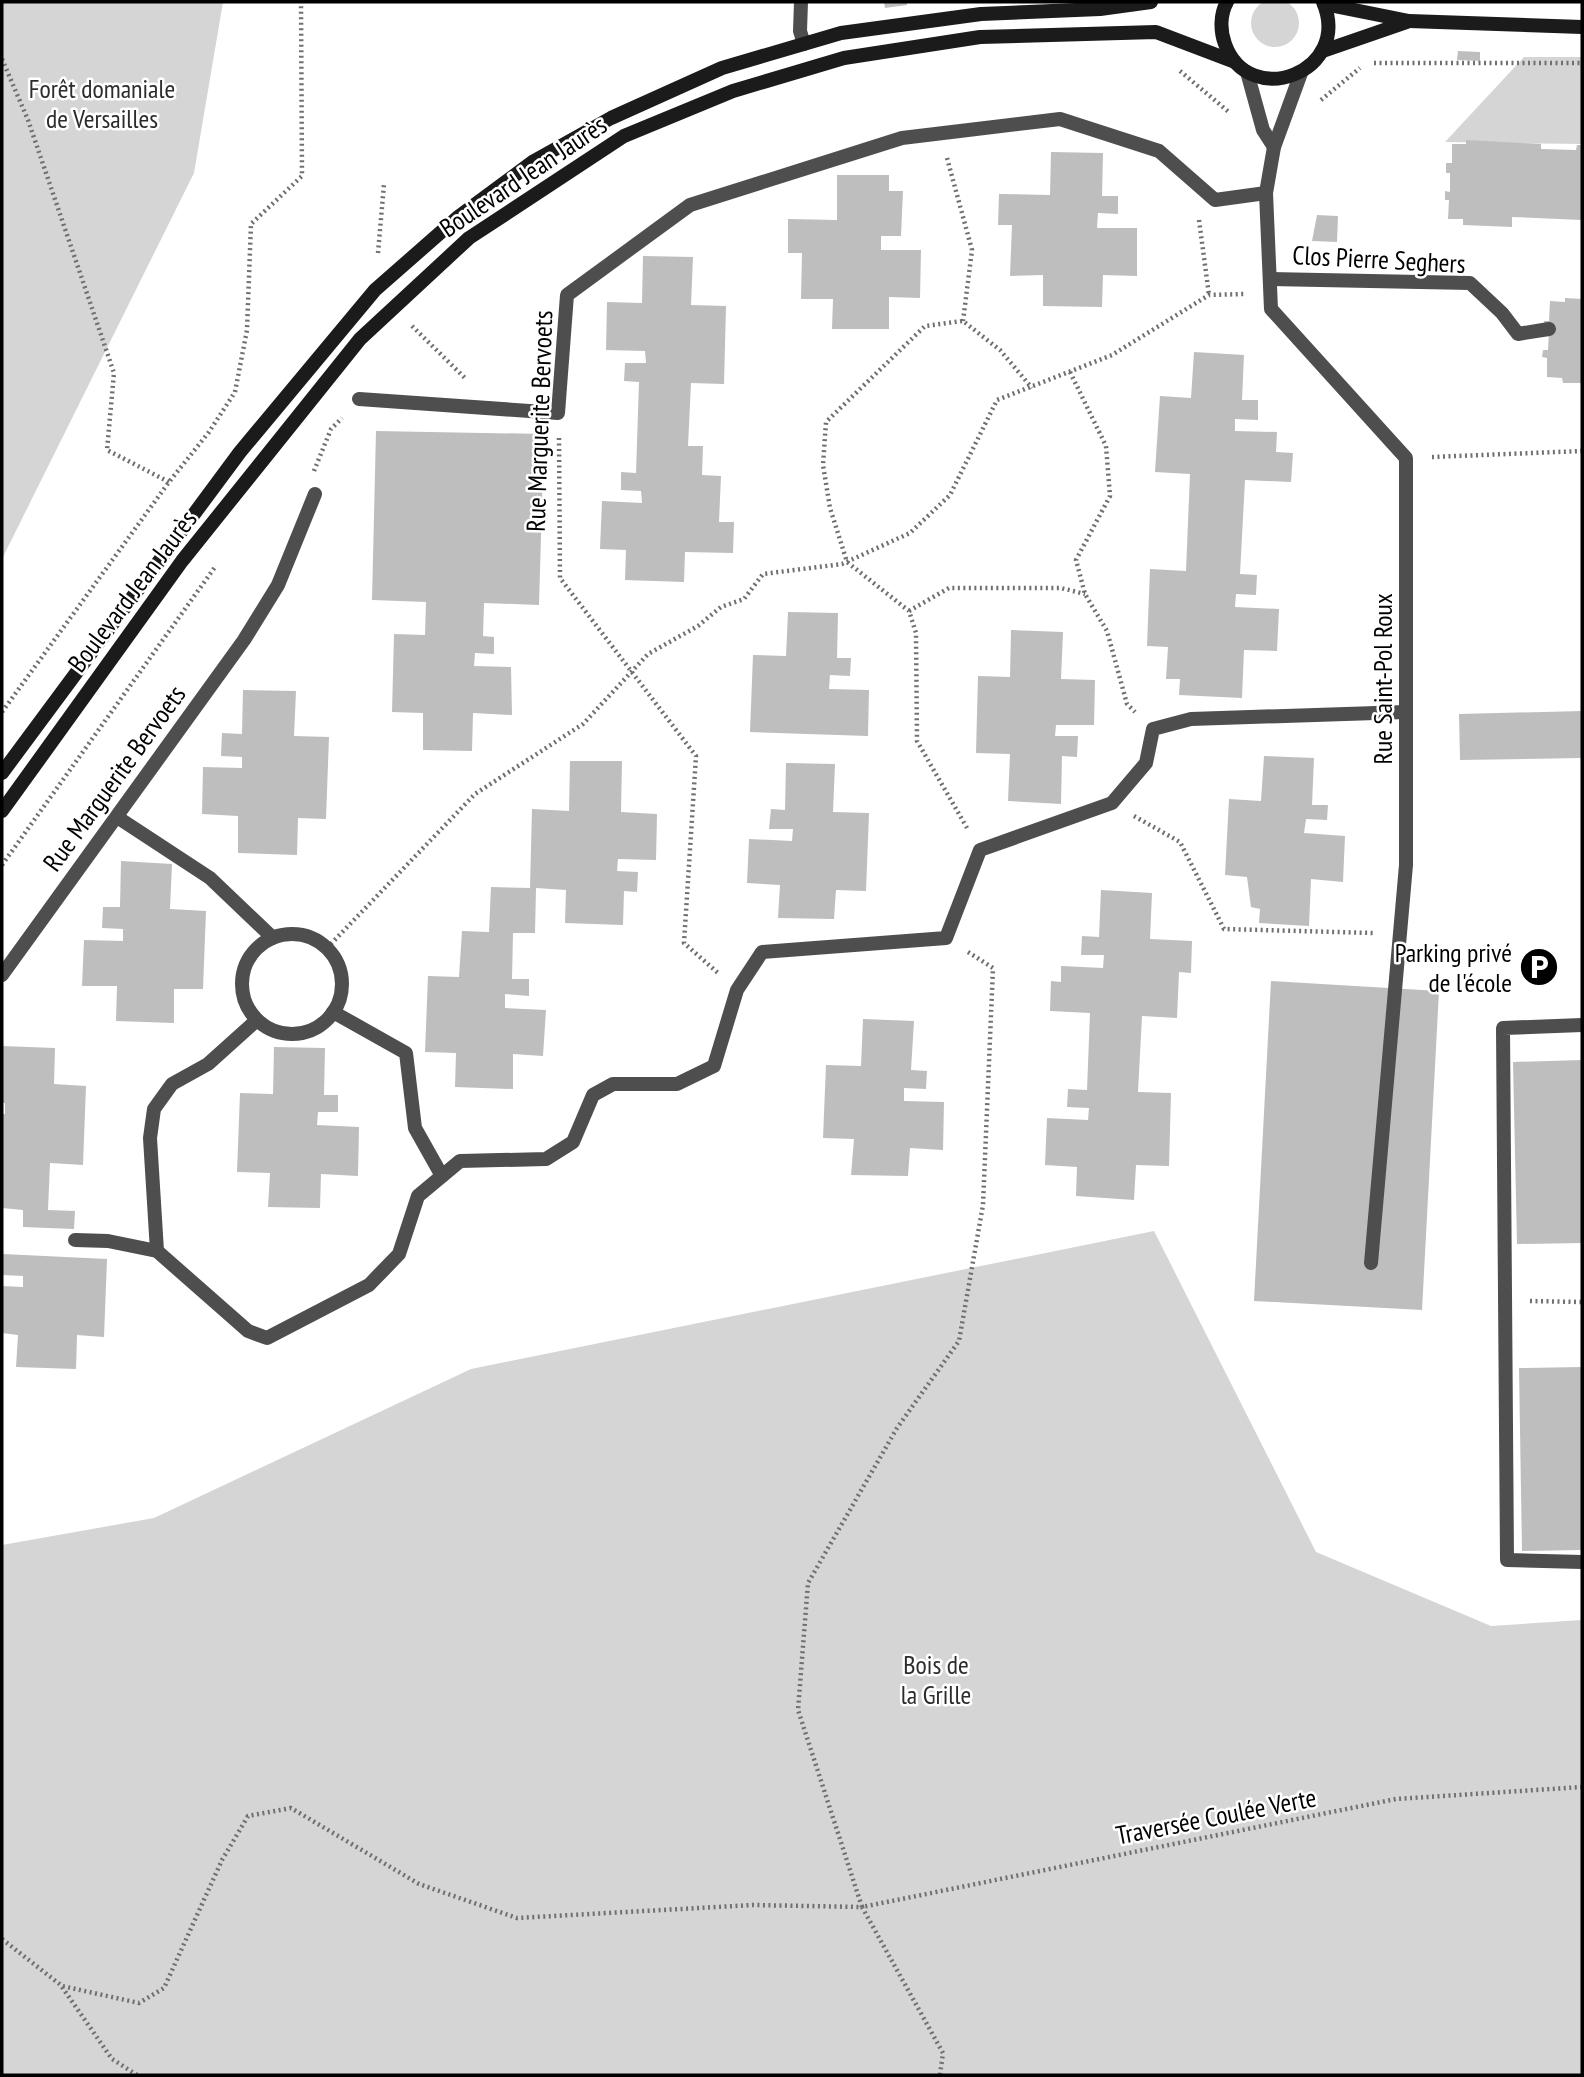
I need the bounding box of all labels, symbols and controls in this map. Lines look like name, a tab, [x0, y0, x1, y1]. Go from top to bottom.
park label: Forêt domaniale de Versailles	[29, 72, 175, 135]
street label: Boulevard Jean Jaurès	[433, 108, 613, 244]
street label: Clos Pierre Seghers	[1292, 238, 1466, 280]
street label: Rue Marguerite Bervoets	[519, 310, 559, 532]
street label: Boulevard Jean Jaurès	[60, 503, 204, 679]
street label: Rue Saint-Pol Roux	[1366, 593, 1399, 765]
street label: Rue Marguerite Bervoets	[36, 679, 192, 877]
place label: Parking privé de l'école	[1395, 936, 1512, 999]
parking icon: Parking privé de l'école	[1518, 946, 1560, 988]
park label: Bois de la Grille	[901, 1648, 971, 1711]
street label: Traversée Coulée Verte	[1113, 1780, 1319, 1852]

